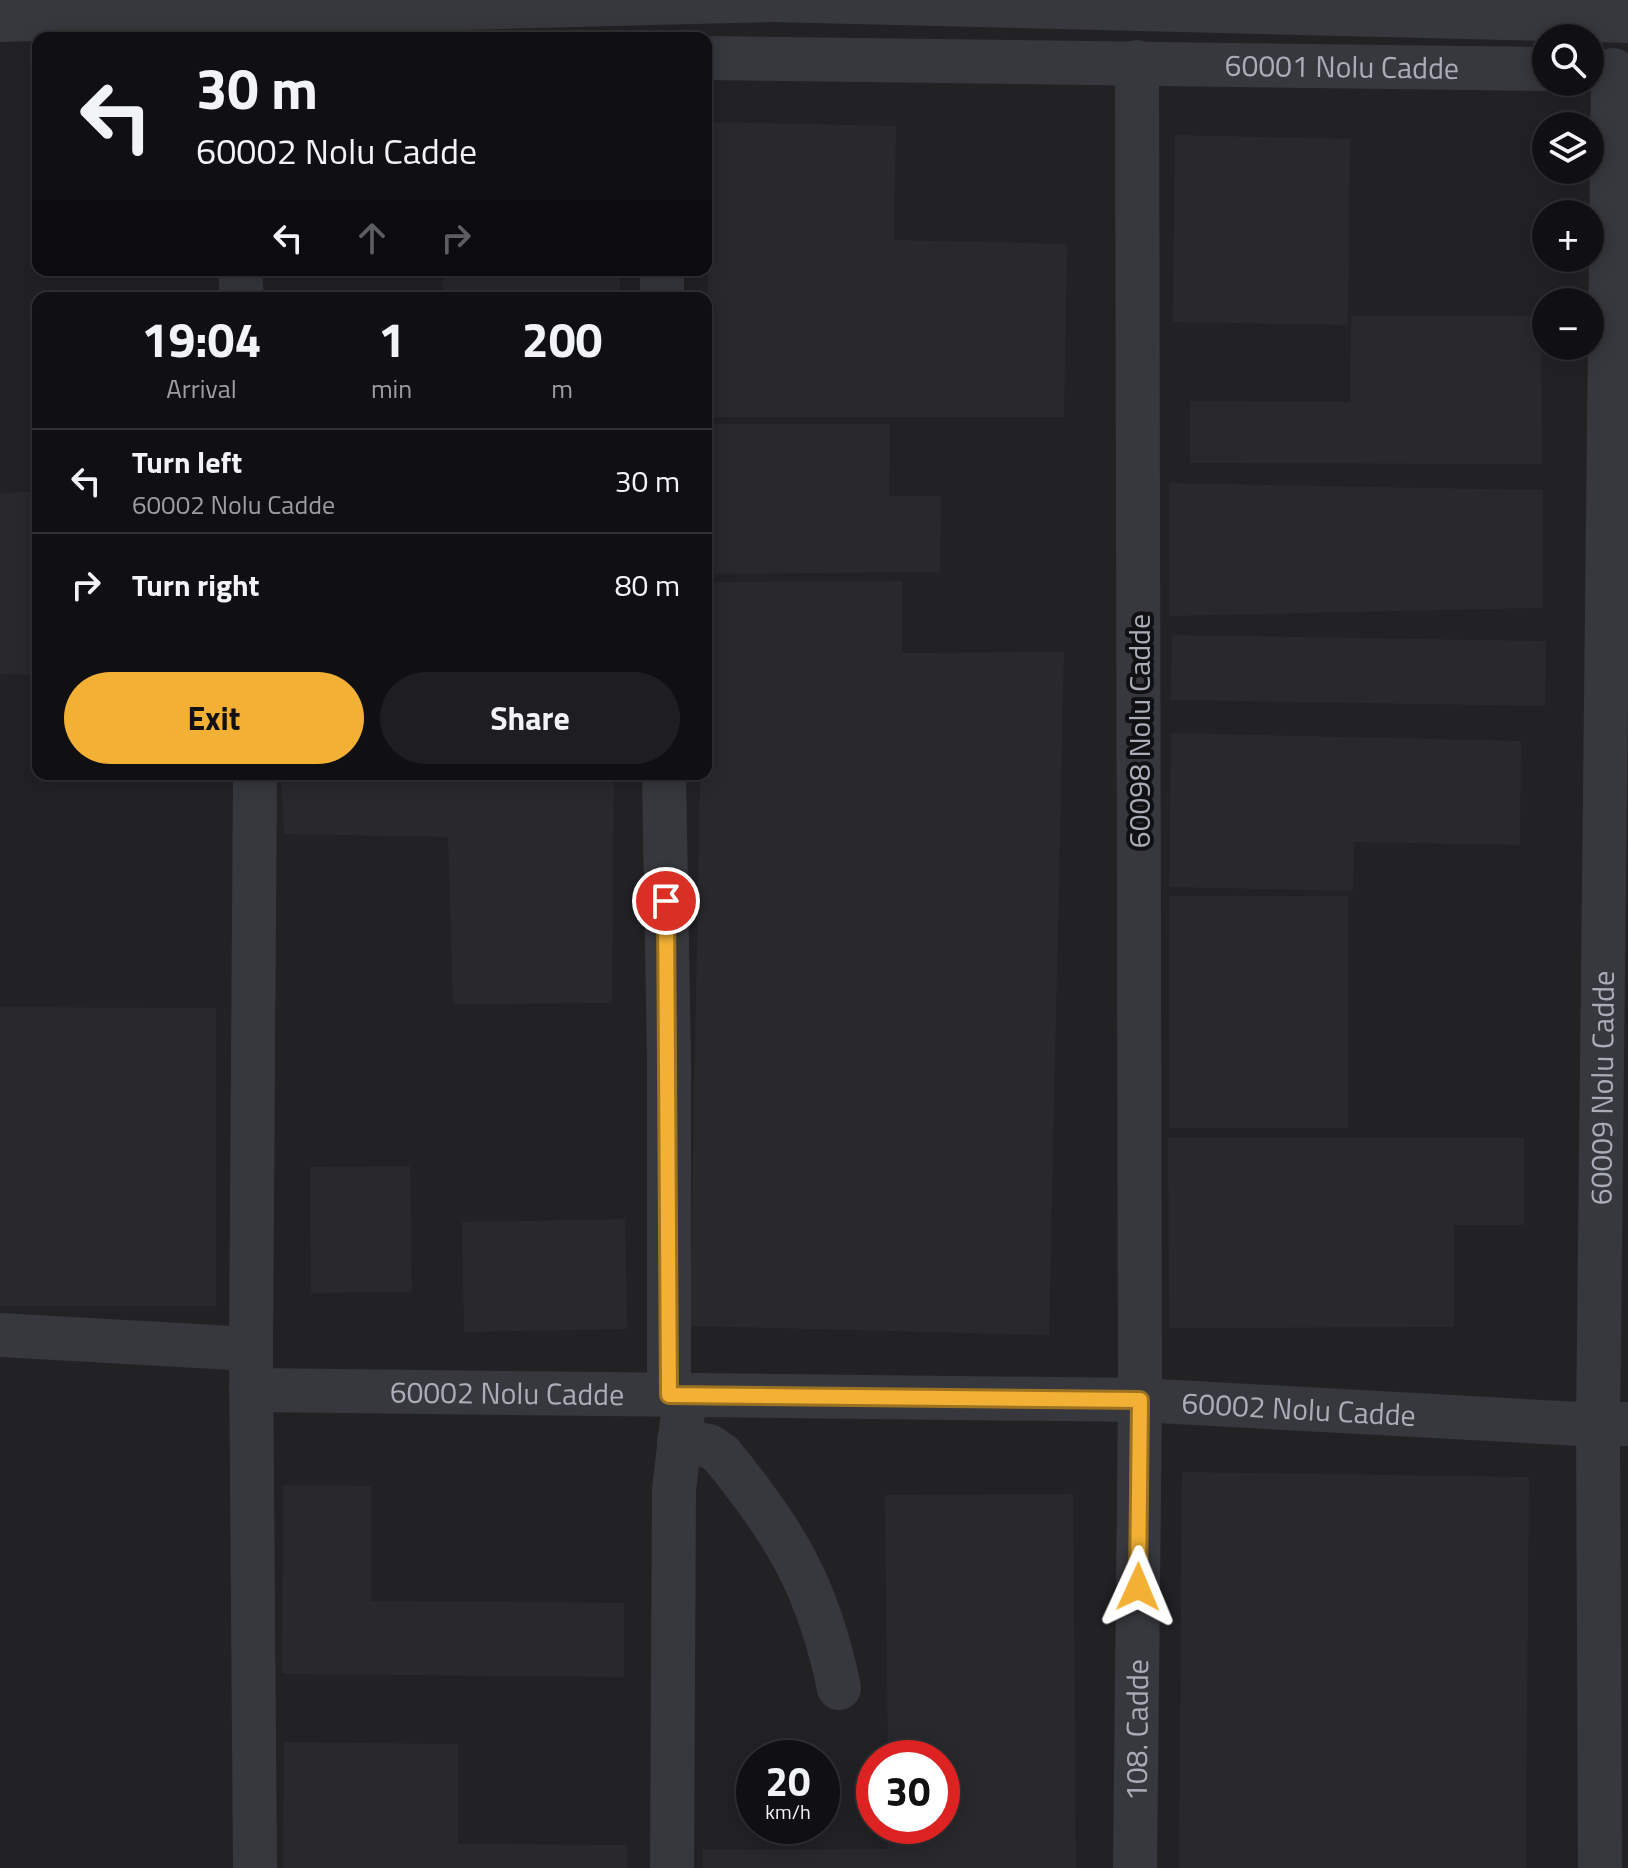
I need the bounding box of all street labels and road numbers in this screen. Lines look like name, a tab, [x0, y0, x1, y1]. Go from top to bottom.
street label: 60001 Nolu Cadde	[1224, 42, 1459, 91]
street label: 60098 Nolu Cadde	[1116, 614, 1162, 848]
street label: 60009 Nolu Cadde	[1577, 971, 1626, 1205]
street label: 60002 Nolu Cadde	[390, 1369, 624, 1417]
street label: 60002 Nolu Cadde	[1180, 1379, 1417, 1438]
street label: 108. Cadde	[1113, 1659, 1160, 1801]

